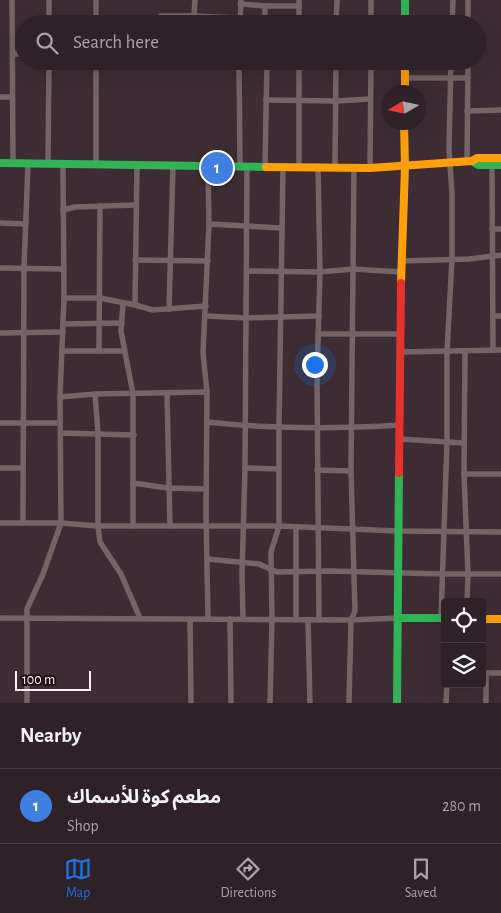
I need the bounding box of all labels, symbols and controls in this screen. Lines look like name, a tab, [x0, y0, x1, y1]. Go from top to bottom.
search box	[15, 15, 486, 70]
icon: search	[33, 29, 61, 57]
text: Search here	[73, 33, 159, 52]
north arrow	[381, 85, 426, 130]
pin: 1	[201, 149, 233, 187]
your location	[302, 352, 328, 378]
map controls	[441, 598, 486, 688]
button: locate	[441, 598, 486, 643]
button: layers	[441, 643, 486, 688]
scale bar	[15, 668, 91, 691]
text: 100 m	[22, 673, 55, 687]
text: Nearby	[20, 725, 81, 746]
text: مطعم كوة للأسماك	[67, 788, 221, 807]
text: 1	[33, 798, 39, 814]
text: 280 m	[442, 798, 481, 814]
text: Shop	[67, 818, 99, 834]
tab: Map	[64, 855, 92, 902]
tab: Directions	[221, 855, 276, 902]
tab: Saved	[405, 855, 437, 902]

